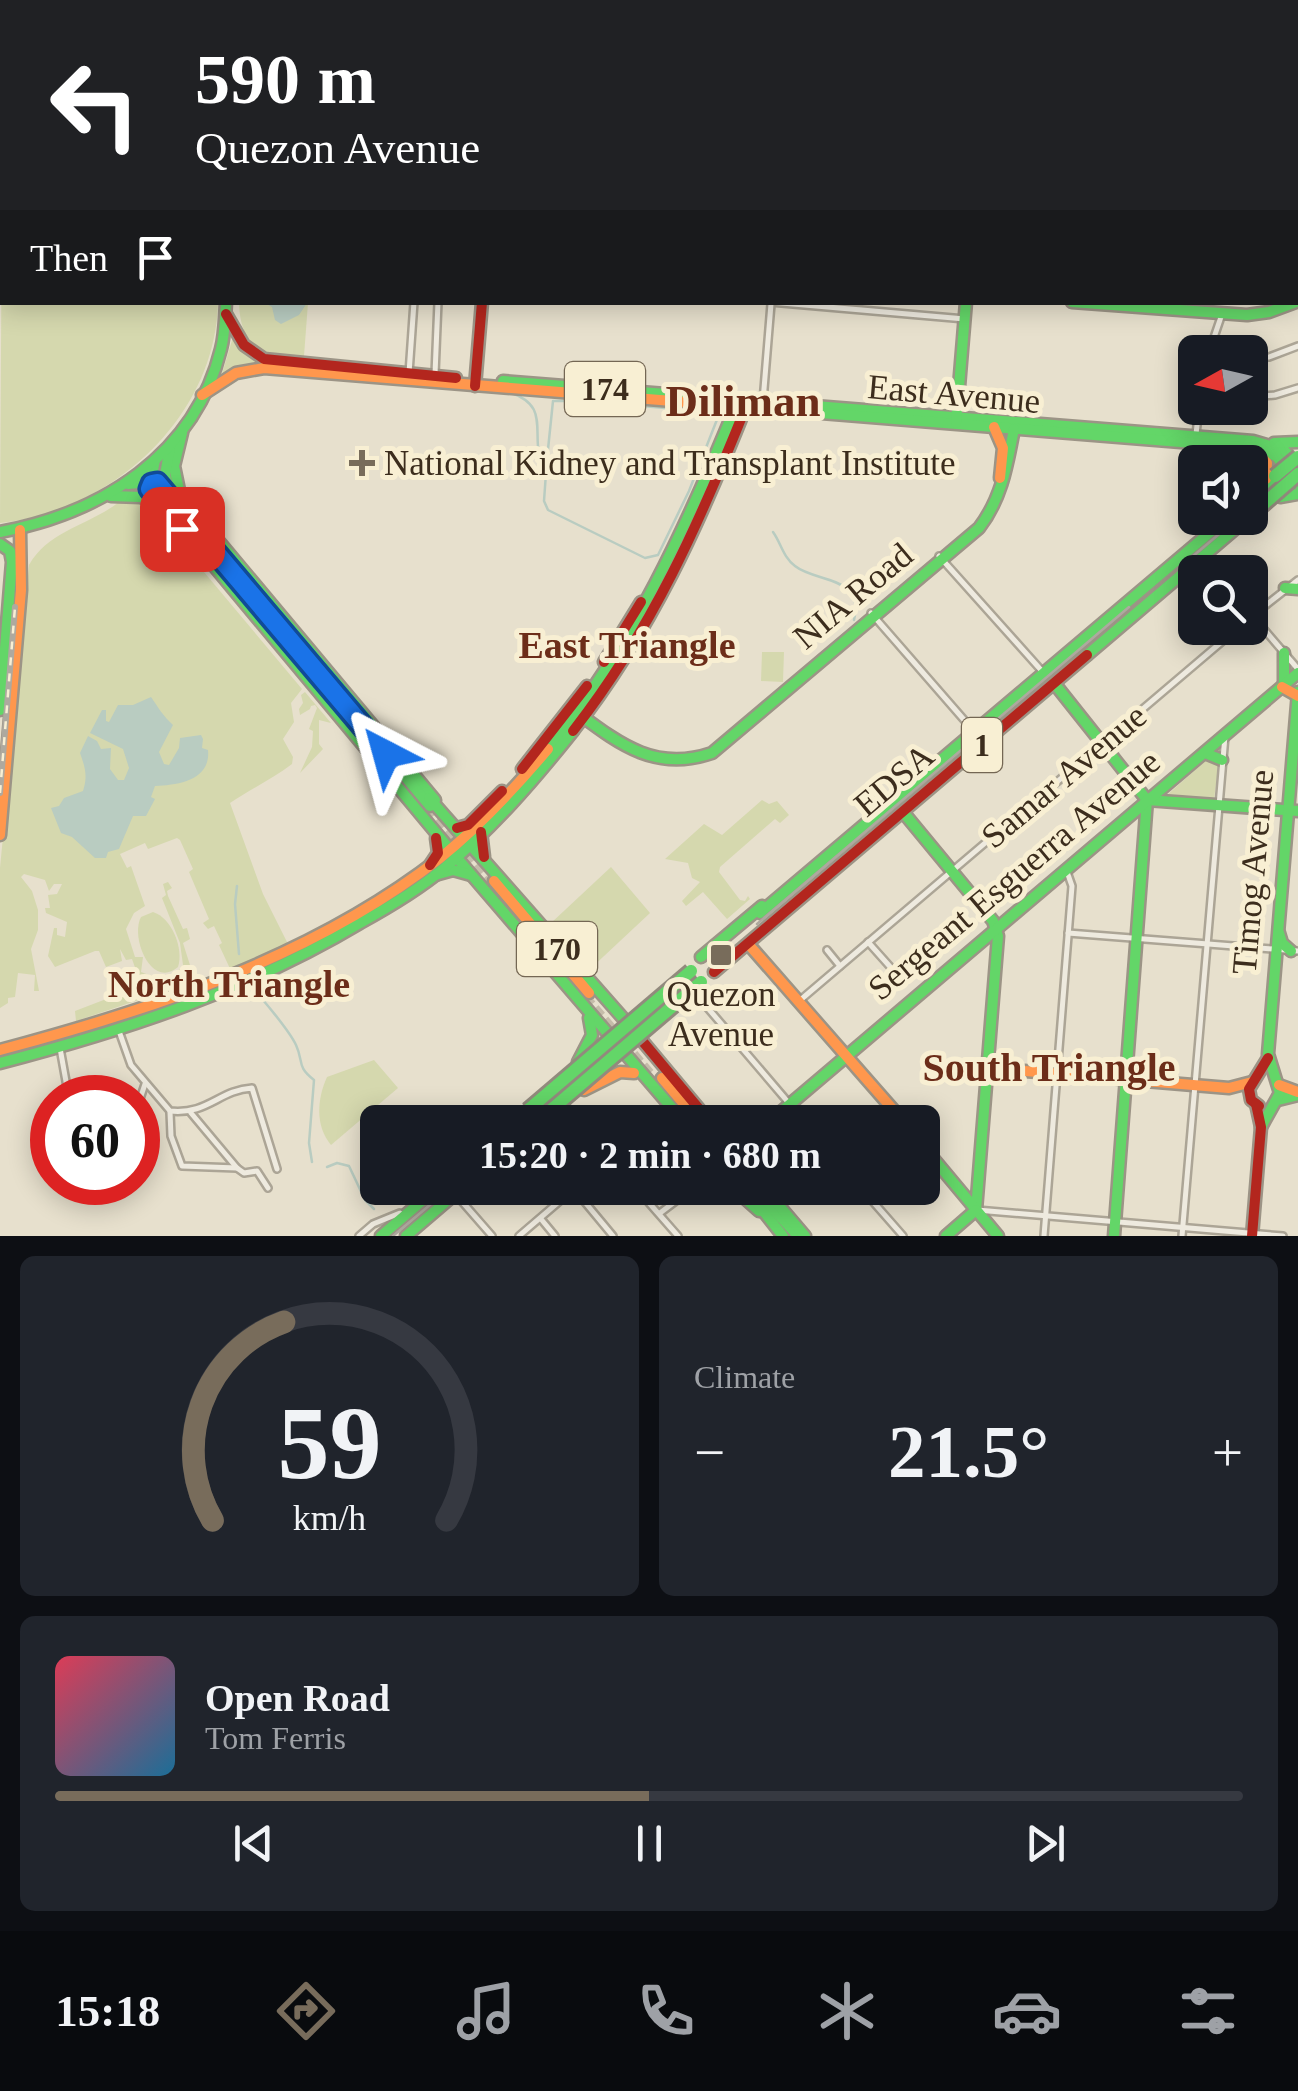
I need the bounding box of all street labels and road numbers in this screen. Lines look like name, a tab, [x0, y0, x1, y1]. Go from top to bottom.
road number: 174	[565, 362, 645, 416]
street label: East Avenue	[866, 367, 1042, 421]
street label: NIA Road	[786, 535, 921, 657]
street label: Samar Avenue	[974, 696, 1154, 856]
road number: 1	[962, 718, 1002, 772]
street label: EDSA	[846, 735, 942, 824]
street label: Sergeant Esguerra Avenue	[861, 742, 1167, 1008]
street label: Timog Avenue	[1225, 768, 1281, 976]
road number: 170	[517, 922, 597, 976]

